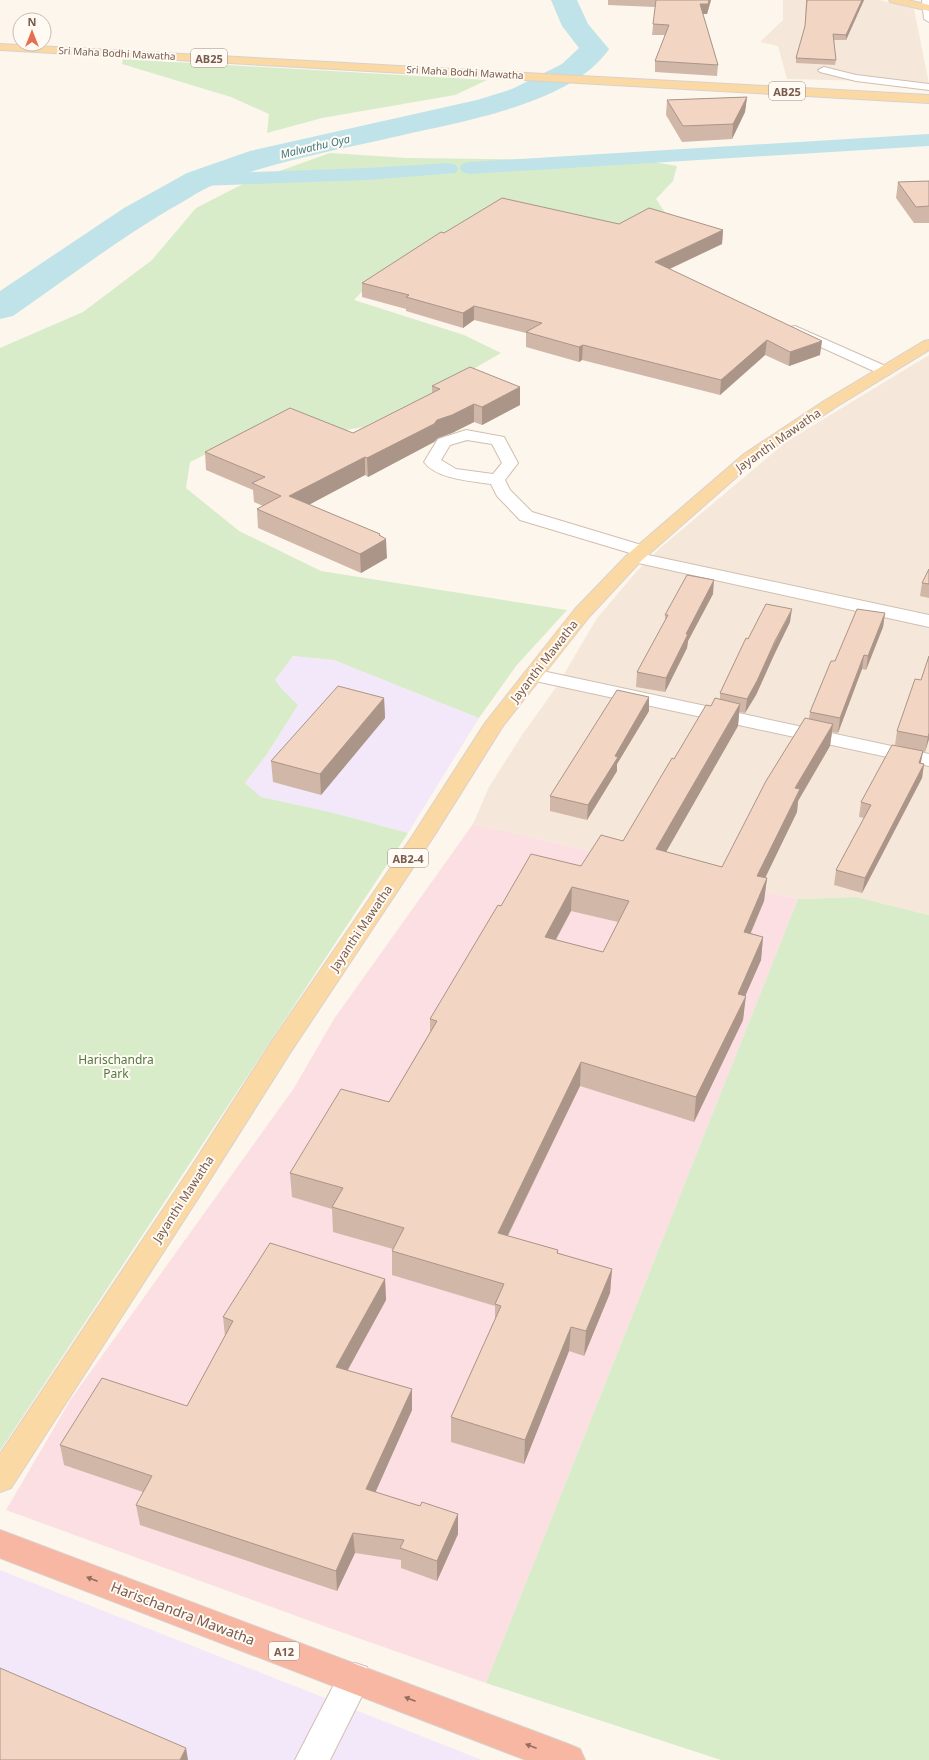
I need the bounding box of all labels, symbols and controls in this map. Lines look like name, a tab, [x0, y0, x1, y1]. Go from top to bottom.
north arrow	[12, 12, 52, 52]
text: N	[28, 14, 36, 29]
street label: Sri Maha Bodhi Mawatha	[58, 43, 176, 63]
road number: AB25	[191, 49, 227, 67]
street label: Sri Maha Bodhi Mawatha	[406, 62, 524, 82]
road number: AB25	[769, 82, 805, 100]
water label: Malwathu Oya	[279, 131, 352, 161]
street label: Jayanthi Mawatha	[731, 404, 824, 476]
street label: Jayanthi Mawatha	[506, 616, 582, 707]
road number: AB2-4	[388, 849, 428, 867]
street label: Jayanthi Mawatha	[325, 882, 396, 975]
park label: Harischandra Park	[78, 1051, 154, 1082]
street label: Jayanthi Mawatha	[148, 1152, 218, 1247]
one-way arrow	[85, 1575, 97, 1581]
street label: Harischandra Mawatha	[108, 1577, 258, 1649]
road number: A12	[269, 1642, 299, 1660]
one-way arrow	[403, 1696, 415, 1702]
one-way arrow	[526, 1743, 537, 1749]

